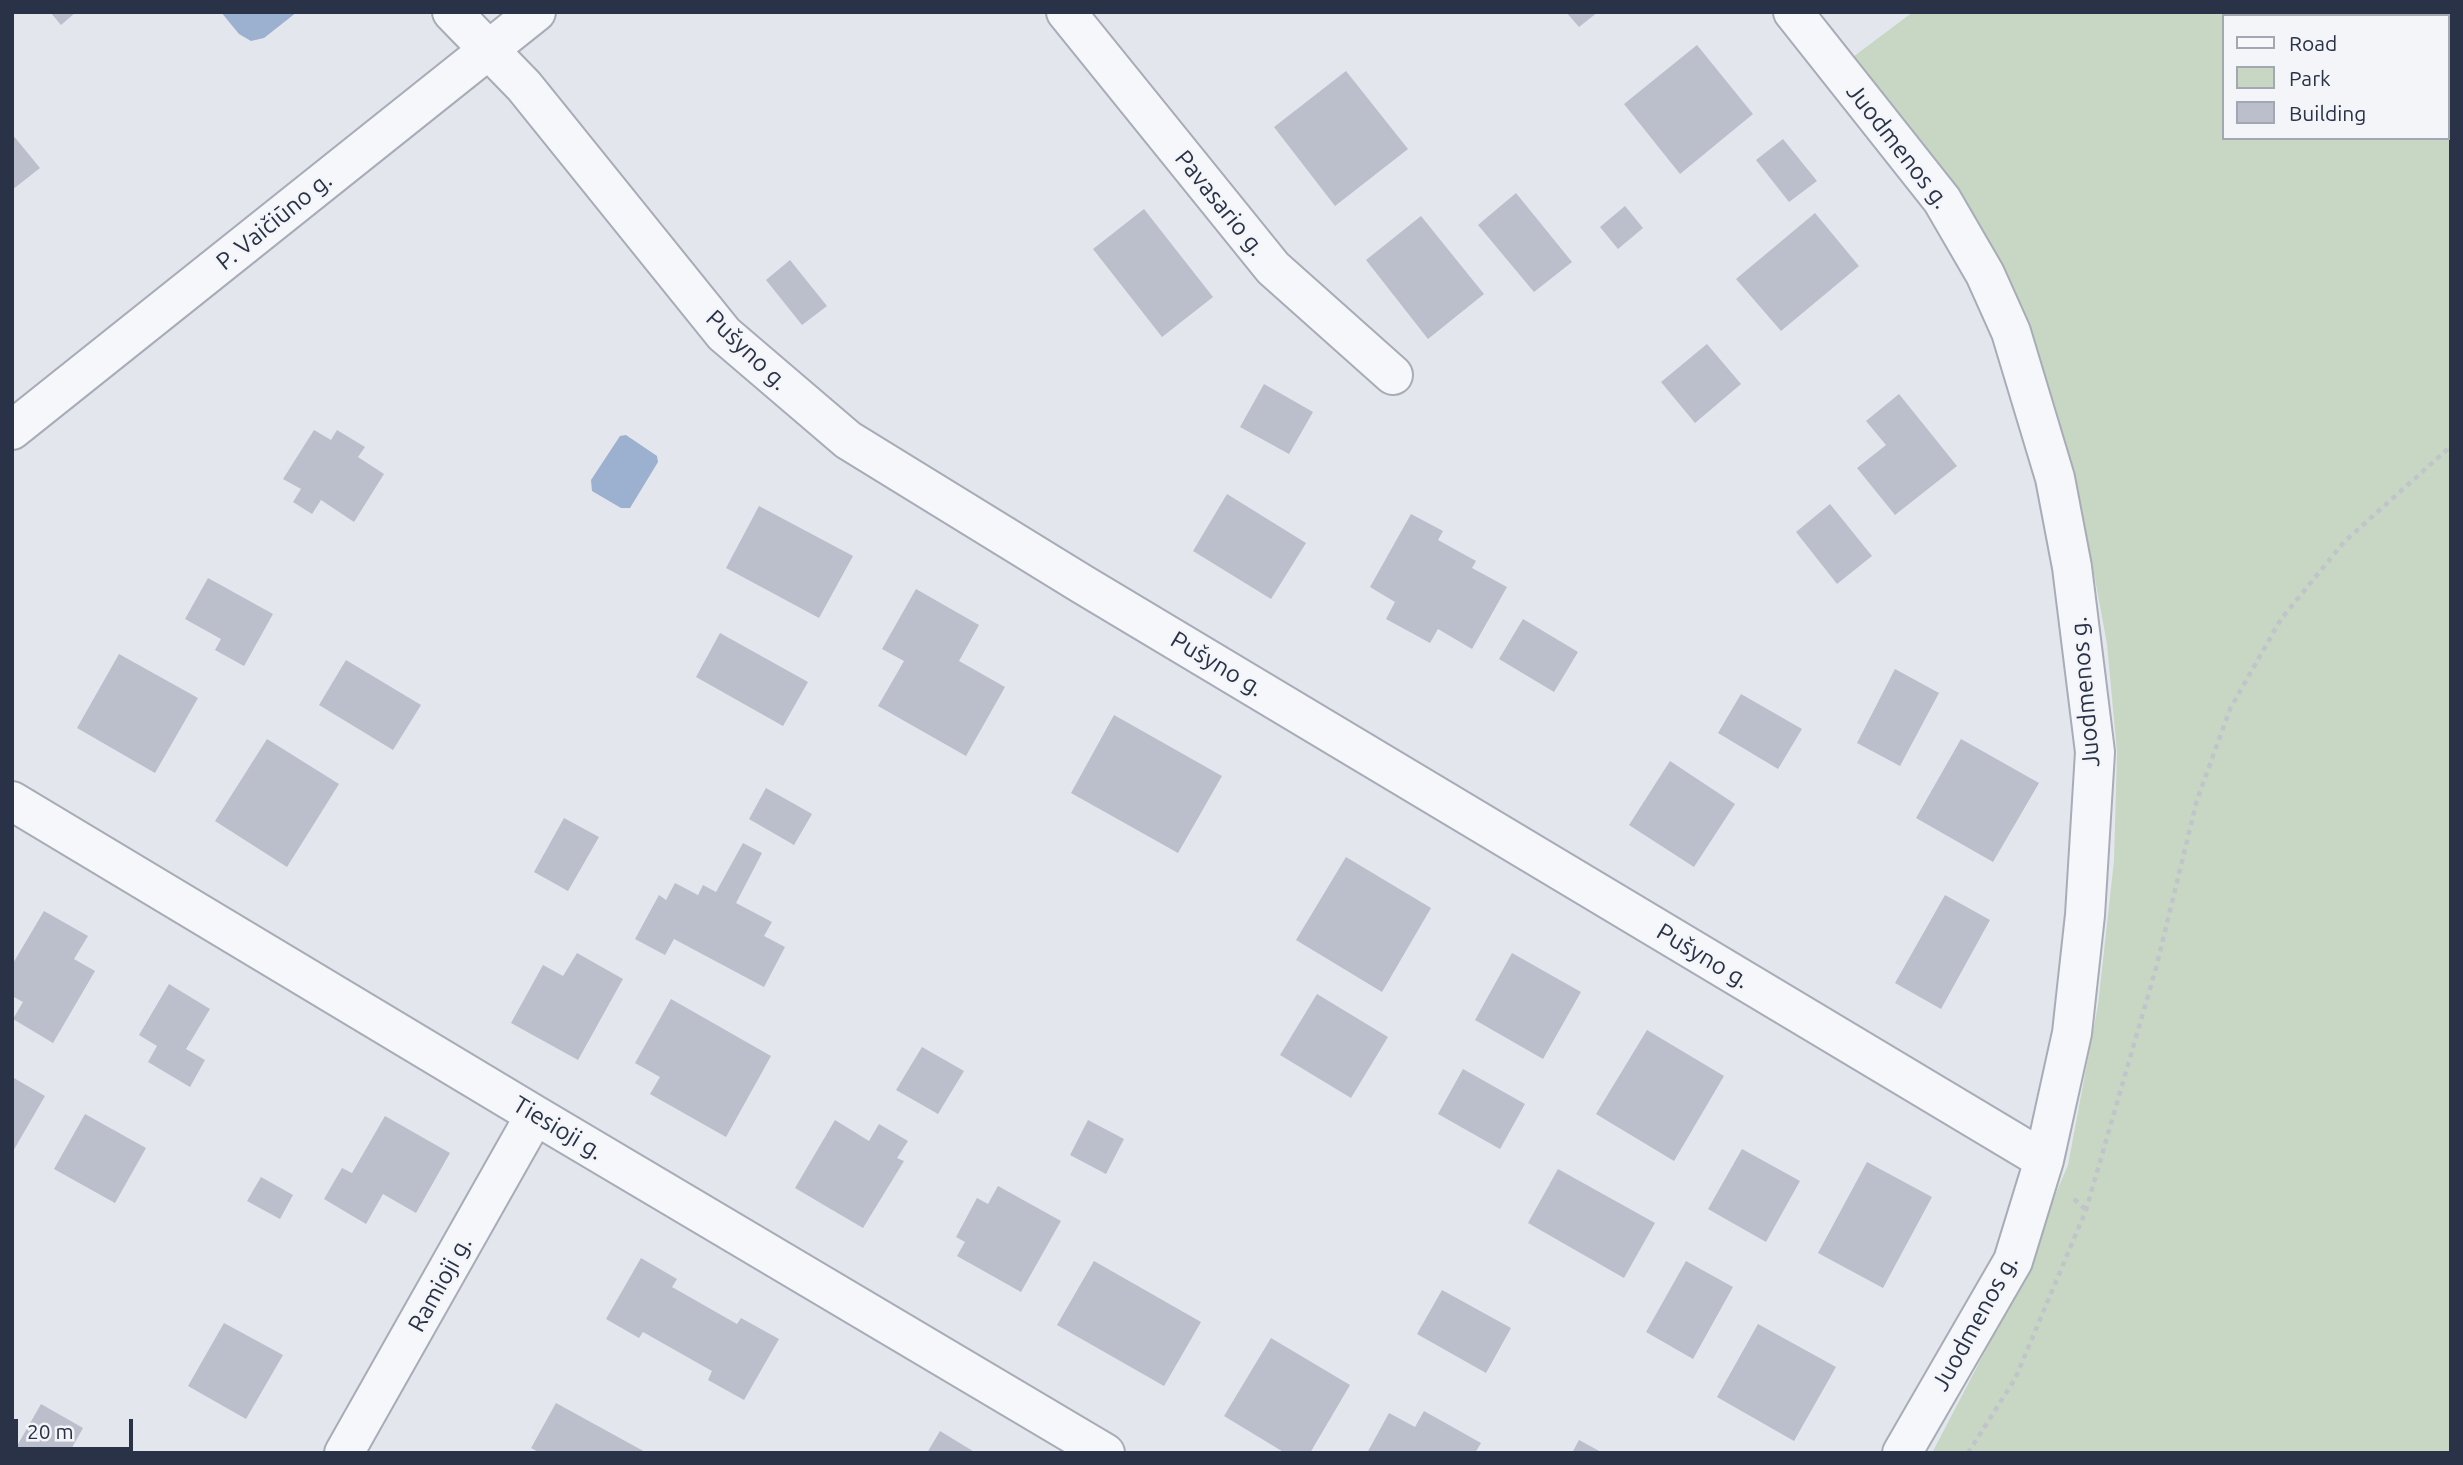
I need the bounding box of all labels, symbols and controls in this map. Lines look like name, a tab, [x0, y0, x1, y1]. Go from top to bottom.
legend	[2222, 14, 2449, 140]
text: Road	[2289, 31, 2337, 55]
text: Park	[2289, 66, 2331, 90]
street label: Juodmenos g.	[1840, 78, 1956, 214]
text: Building	[2289, 101, 2366, 125]
street label: Pavasario g.	[1169, 144, 1271, 262]
street label: P. Vaičiūno g.	[210, 166, 338, 276]
street label: Pušyno g.	[700, 304, 794, 396]
street label: Juodmenos g.	[2064, 616, 2106, 768]
street label: Pušyno g.	[1165, 625, 1269, 703]
street label: Pušyno g.	[1651, 917, 1755, 995]
street label: Tiesioji g.	[508, 1090, 608, 1166]
street label: Ramioji g.	[402, 1231, 478, 1337]
street label: Juodmenos g.	[1926, 1250, 2024, 1396]
scale bar	[18, 1406, 136, 1450]
text: 20 m	[27, 1419, 74, 1443]

